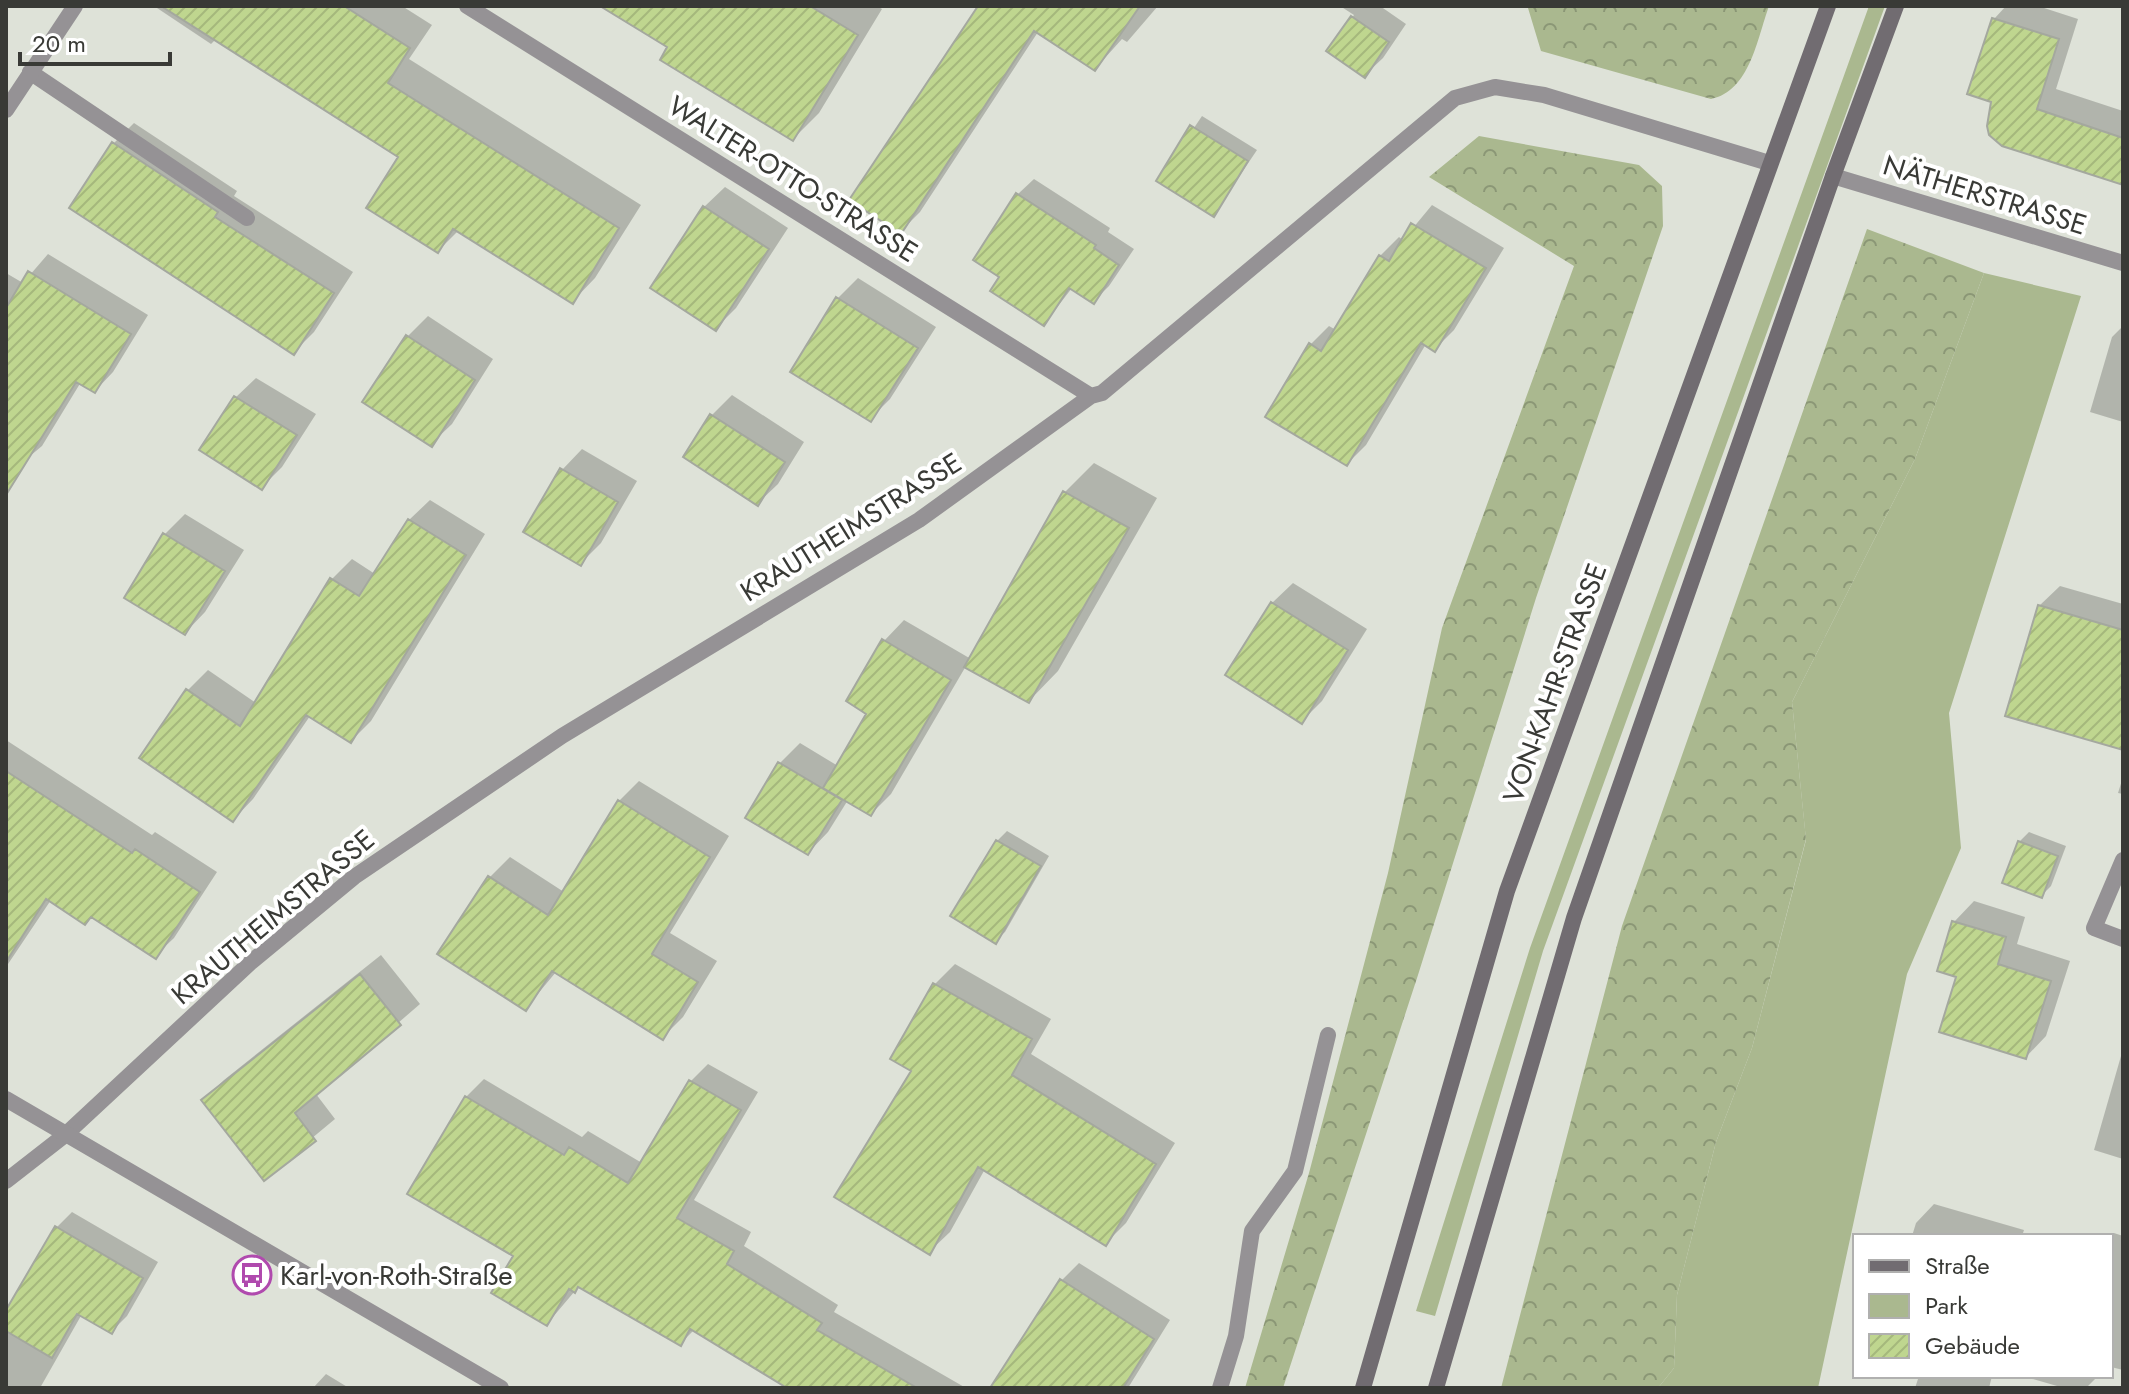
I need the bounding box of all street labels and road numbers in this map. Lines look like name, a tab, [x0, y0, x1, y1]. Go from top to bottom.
street label: WALTER-OTTO-STRASSE	[660, 85, 926, 273]
street label: NÄTHERSTRASSE	[1878, 145, 2092, 245]
street label: KRAUTHEIMSTRASSE	[732, 442, 970, 612]
street label: VON-KAHR-STRASSE	[1493, 557, 1617, 809]
street label: KRAUTHEIMSTRASSE	[162, 820, 384, 1014]

